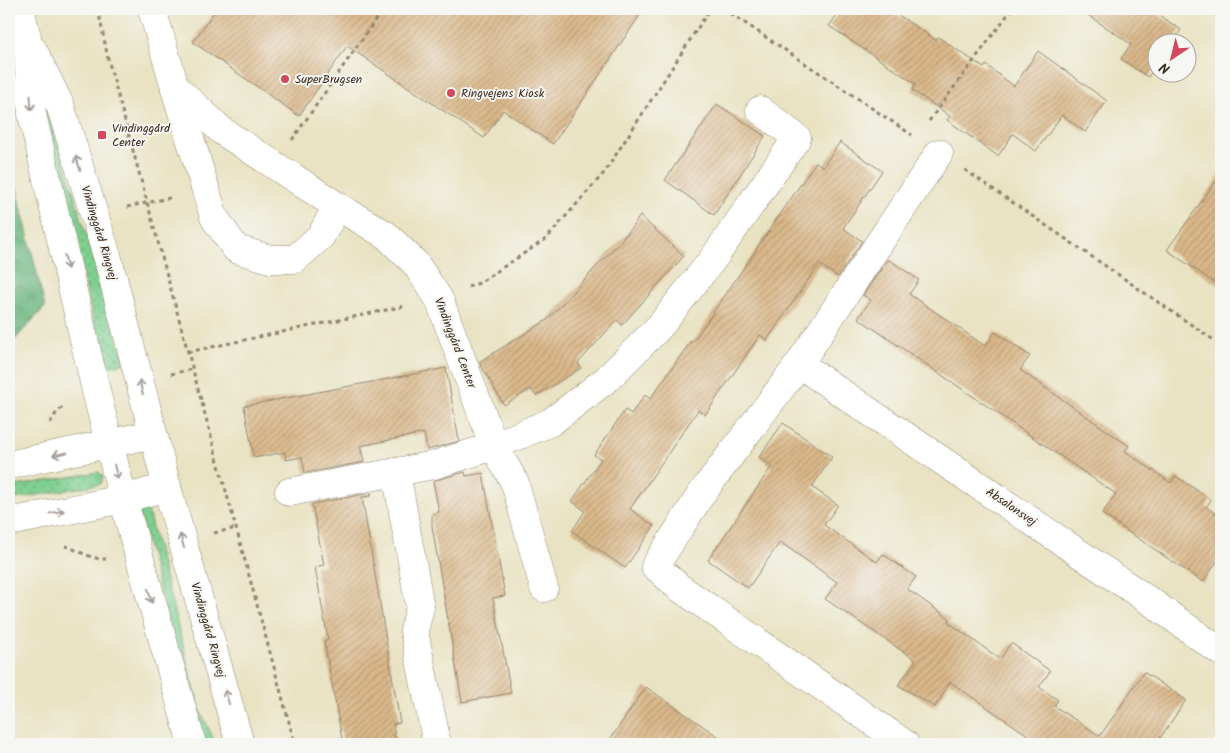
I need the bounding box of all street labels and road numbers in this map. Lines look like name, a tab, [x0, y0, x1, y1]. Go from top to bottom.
street label: Vindinggård Ringvej	[76, 183, 123, 284]
street label: Vindinggård Center	[429, 295, 481, 392]
street label: Absalonsvej	[982, 483, 1041, 532]
street label: Vindinggård Ringvej	[185, 580, 231, 681]

